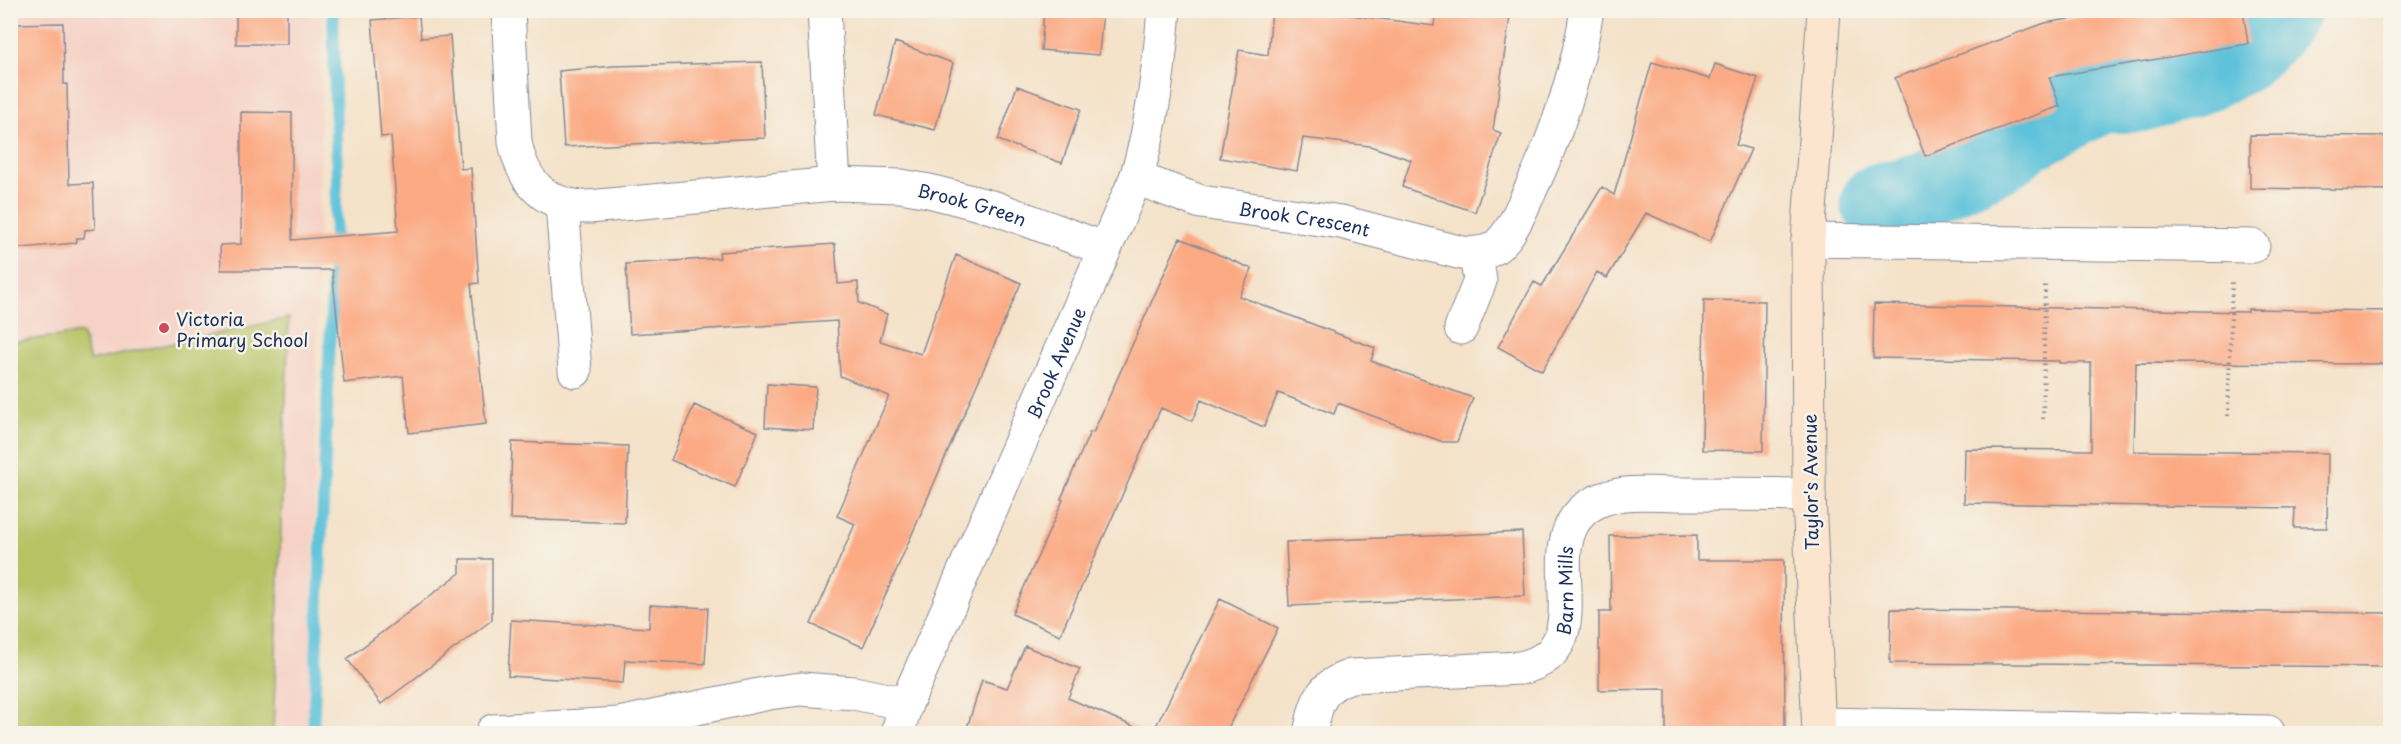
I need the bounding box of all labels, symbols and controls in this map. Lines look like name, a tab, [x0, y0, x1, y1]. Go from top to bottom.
street label: Brook Green	[915, 176, 1031, 232]
street label: Brook Crescent	[1237, 194, 1373, 242]
street label: Brook Avenue	[1019, 302, 1092, 423]
place label: Victoria Primary School	[176, 305, 308, 353]
marker: Victoria Primary School	[157, 321, 171, 335]
street label: Taylor's Avenue	[1795, 413, 1825, 550]
street label: Barn Mills	[1549, 545, 1579, 637]

